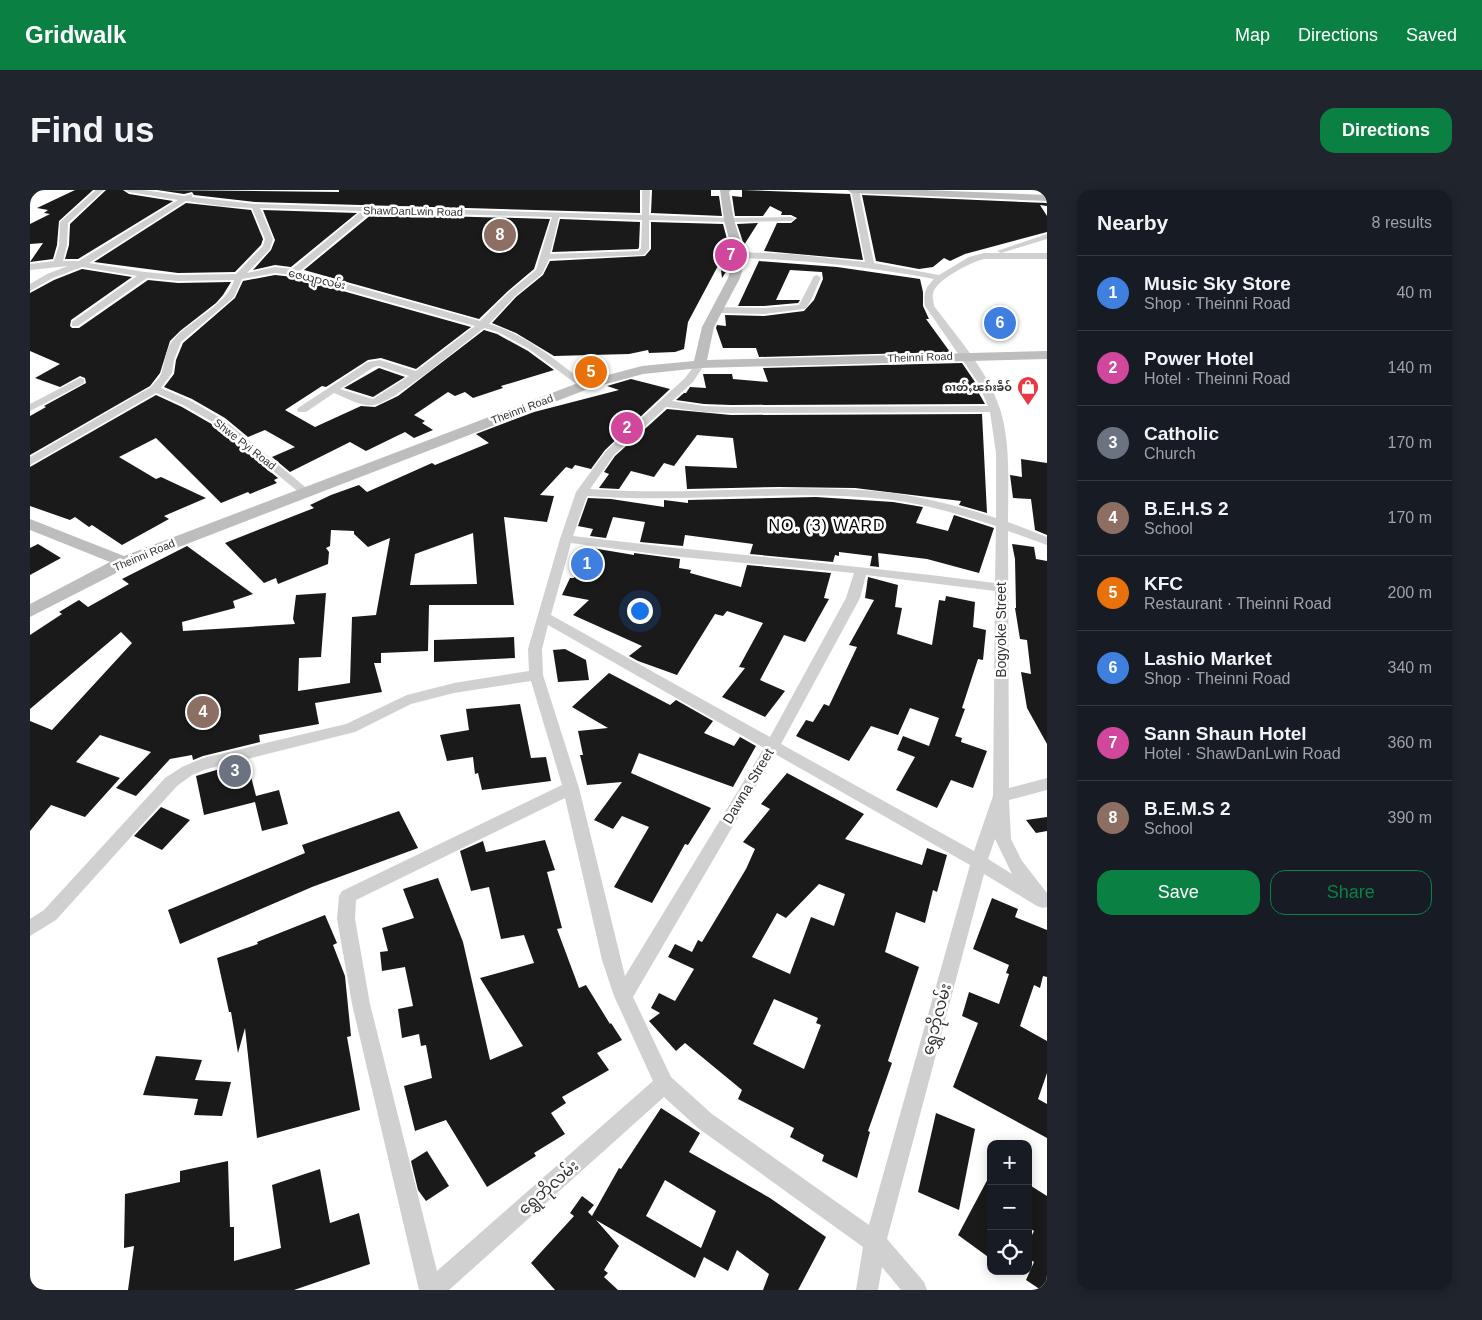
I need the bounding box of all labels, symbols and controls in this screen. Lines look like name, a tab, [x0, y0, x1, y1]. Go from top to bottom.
text: Gridwalk	[25, 21, 126, 48]
text: Map	[1235, 25, 1270, 45]
text: Directions	[1298, 25, 1378, 45]
text: Saved	[1406, 25, 1457, 45]
button: Directions	[1320, 108, 1452, 153]
text: Find us	[30, 110, 154, 149]
street label: ShawDanLwin Road	[363, 204, 463, 218]
text: Nearby	[1097, 211, 1168, 234]
text: 8 results	[1372, 214, 1432, 231]
pin: 8	[484, 216, 516, 254]
pin: 7	[715, 236, 747, 274]
street label: ဇေယျာလမ်း	[287, 266, 347, 294]
text: Music Sky Store	[1144, 273, 1291, 294]
text: 1	[1109, 284, 1117, 301]
text: 40 m	[1396, 284, 1432, 301]
text: Shop · Theinni Road	[1144, 295, 1290, 312]
pin: 6	[984, 304, 1016, 342]
text: Power Hotel	[1144, 348, 1254, 369]
street label: Theinni Road	[887, 350, 953, 364]
pin: 5	[575, 353, 607, 391]
text: 2	[1109, 359, 1117, 376]
text: 140 m	[1388, 359, 1432, 376]
text: Hotel · Theinni Road	[1144, 370, 1290, 387]
shop icon: ၵၢတ်ႇၽၵ်းၶဵဝ်	[1016, 375, 1040, 406]
place label: ၵၢတ်ႇၽၵ်းၶဵဝ်	[944, 380, 1012, 393]
street label: Theinni Road	[489, 392, 555, 426]
pin: 2	[611, 409, 643, 447]
street label: Shwe Pyi Road	[212, 416, 278, 472]
text: Catholic	[1144, 423, 1219, 444]
text: 3	[1109, 434, 1117, 451]
text: 170 m	[1388, 434, 1432, 451]
text: Church	[1144, 445, 1196, 462]
text: B.E.H.S 2	[1144, 498, 1228, 519]
text: 4	[1109, 509, 1117, 526]
text: 170 m	[1388, 509, 1432, 526]
district label: NO. (3) WARD	[768, 517, 886, 534]
text: School	[1144, 520, 1193, 537]
street label: Theinni Road	[112, 537, 176, 573]
pin: 1	[571, 545, 603, 583]
text: KFC	[1144, 573, 1183, 594]
street label: Bogyoke Street	[993, 582, 1009, 678]
text: 5	[1109, 584, 1117, 601]
text: 200 m	[1388, 584, 1432, 601]
text: Restaurant · Theinni Road	[1144, 595, 1331, 612]
your location	[627, 598, 653, 624]
text: Lashio Market	[1144, 648, 1272, 669]
text: 6	[1109, 659, 1117, 676]
text: 340 m	[1388, 659, 1432, 676]
text: Shop · Theinni Road	[1144, 670, 1290, 687]
pin: 4	[187, 693, 219, 731]
text: Sann Shaun Hotel	[1144, 723, 1307, 744]
text: 7	[1109, 734, 1117, 751]
text: 360 m	[1388, 734, 1432, 751]
street label: Dawna Street	[719, 745, 777, 826]
text: Hotel · ShawDanLwin Road	[1144, 745, 1341, 762]
pin: 3	[219, 752, 251, 790]
text: B.E.M.S 2	[1144, 798, 1231, 819]
text: 8	[1109, 809, 1117, 826]
text: 390 m	[1388, 809, 1432, 826]
text: School	[1144, 820, 1193, 837]
button: Save	[1097, 870, 1260, 915]
button: Share	[1270, 870, 1432, 915]
street label: ရွှေဘိုလမ်း	[916, 981, 960, 1058]
map controls	[987, 1140, 1032, 1275]
button: +	[987, 1140, 1032, 1185]
street label: ရွှေဘိုလမ်း	[513, 1155, 585, 1222]
button: −	[987, 1185, 1032, 1230]
button: locate	[987, 1230, 1032, 1275]

